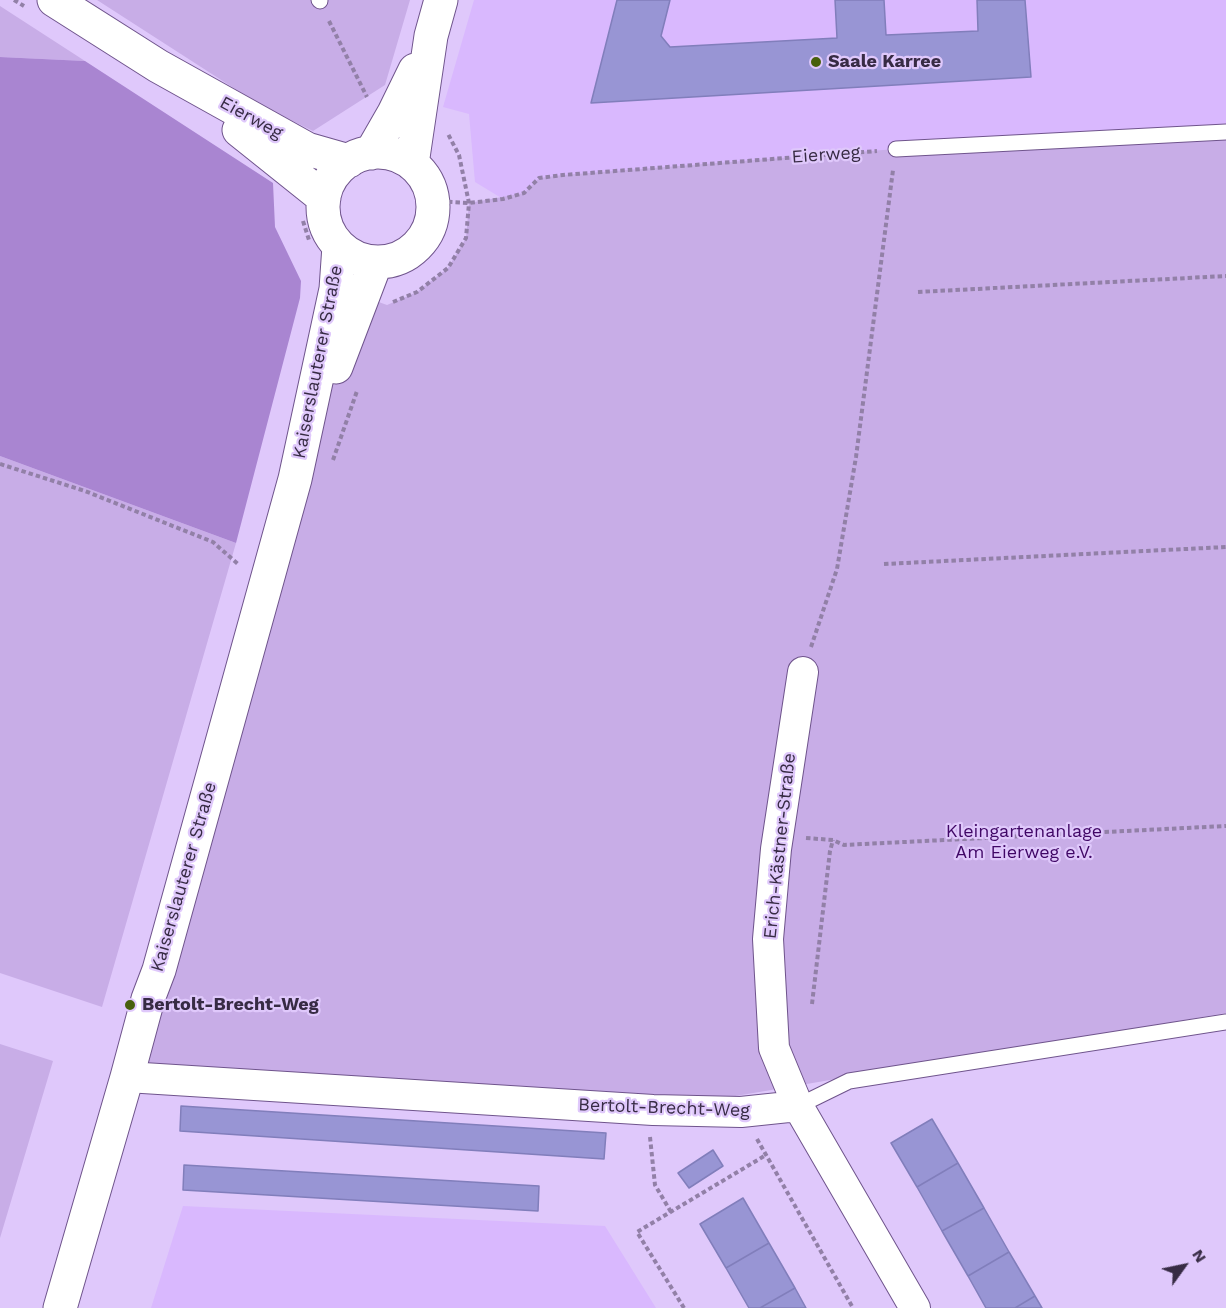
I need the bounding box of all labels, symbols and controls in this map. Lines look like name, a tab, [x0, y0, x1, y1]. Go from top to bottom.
place label: Saale Karree	[828, 51, 941, 73]
marker: Saale Karree	[809, 55, 823, 69]
street label: Eierweg	[216, 92, 286, 144]
street label: Eierweg	[791, 142, 861, 168]
street label: Kaiserslauterer Straße	[289, 264, 347, 460]
street label: Erich-Kästner-Straße	[759, 752, 801, 940]
street label: Kaiserslauterer Straße	[147, 780, 221, 974]
park label: Kleingartenanlage Am Eierweg e.V.	[946, 821, 1102, 864]
place label: Bertolt-Brecht-Weg	[142, 994, 319, 1016]
marker: Bertolt-Brecht-Weg	[123, 998, 137, 1012]
street label: Bertolt-Brecht-Weg	[578, 1094, 750, 1122]
north arrow	[1154, 1236, 1214, 1296]
text: N	[1188, 1246, 1211, 1266]

